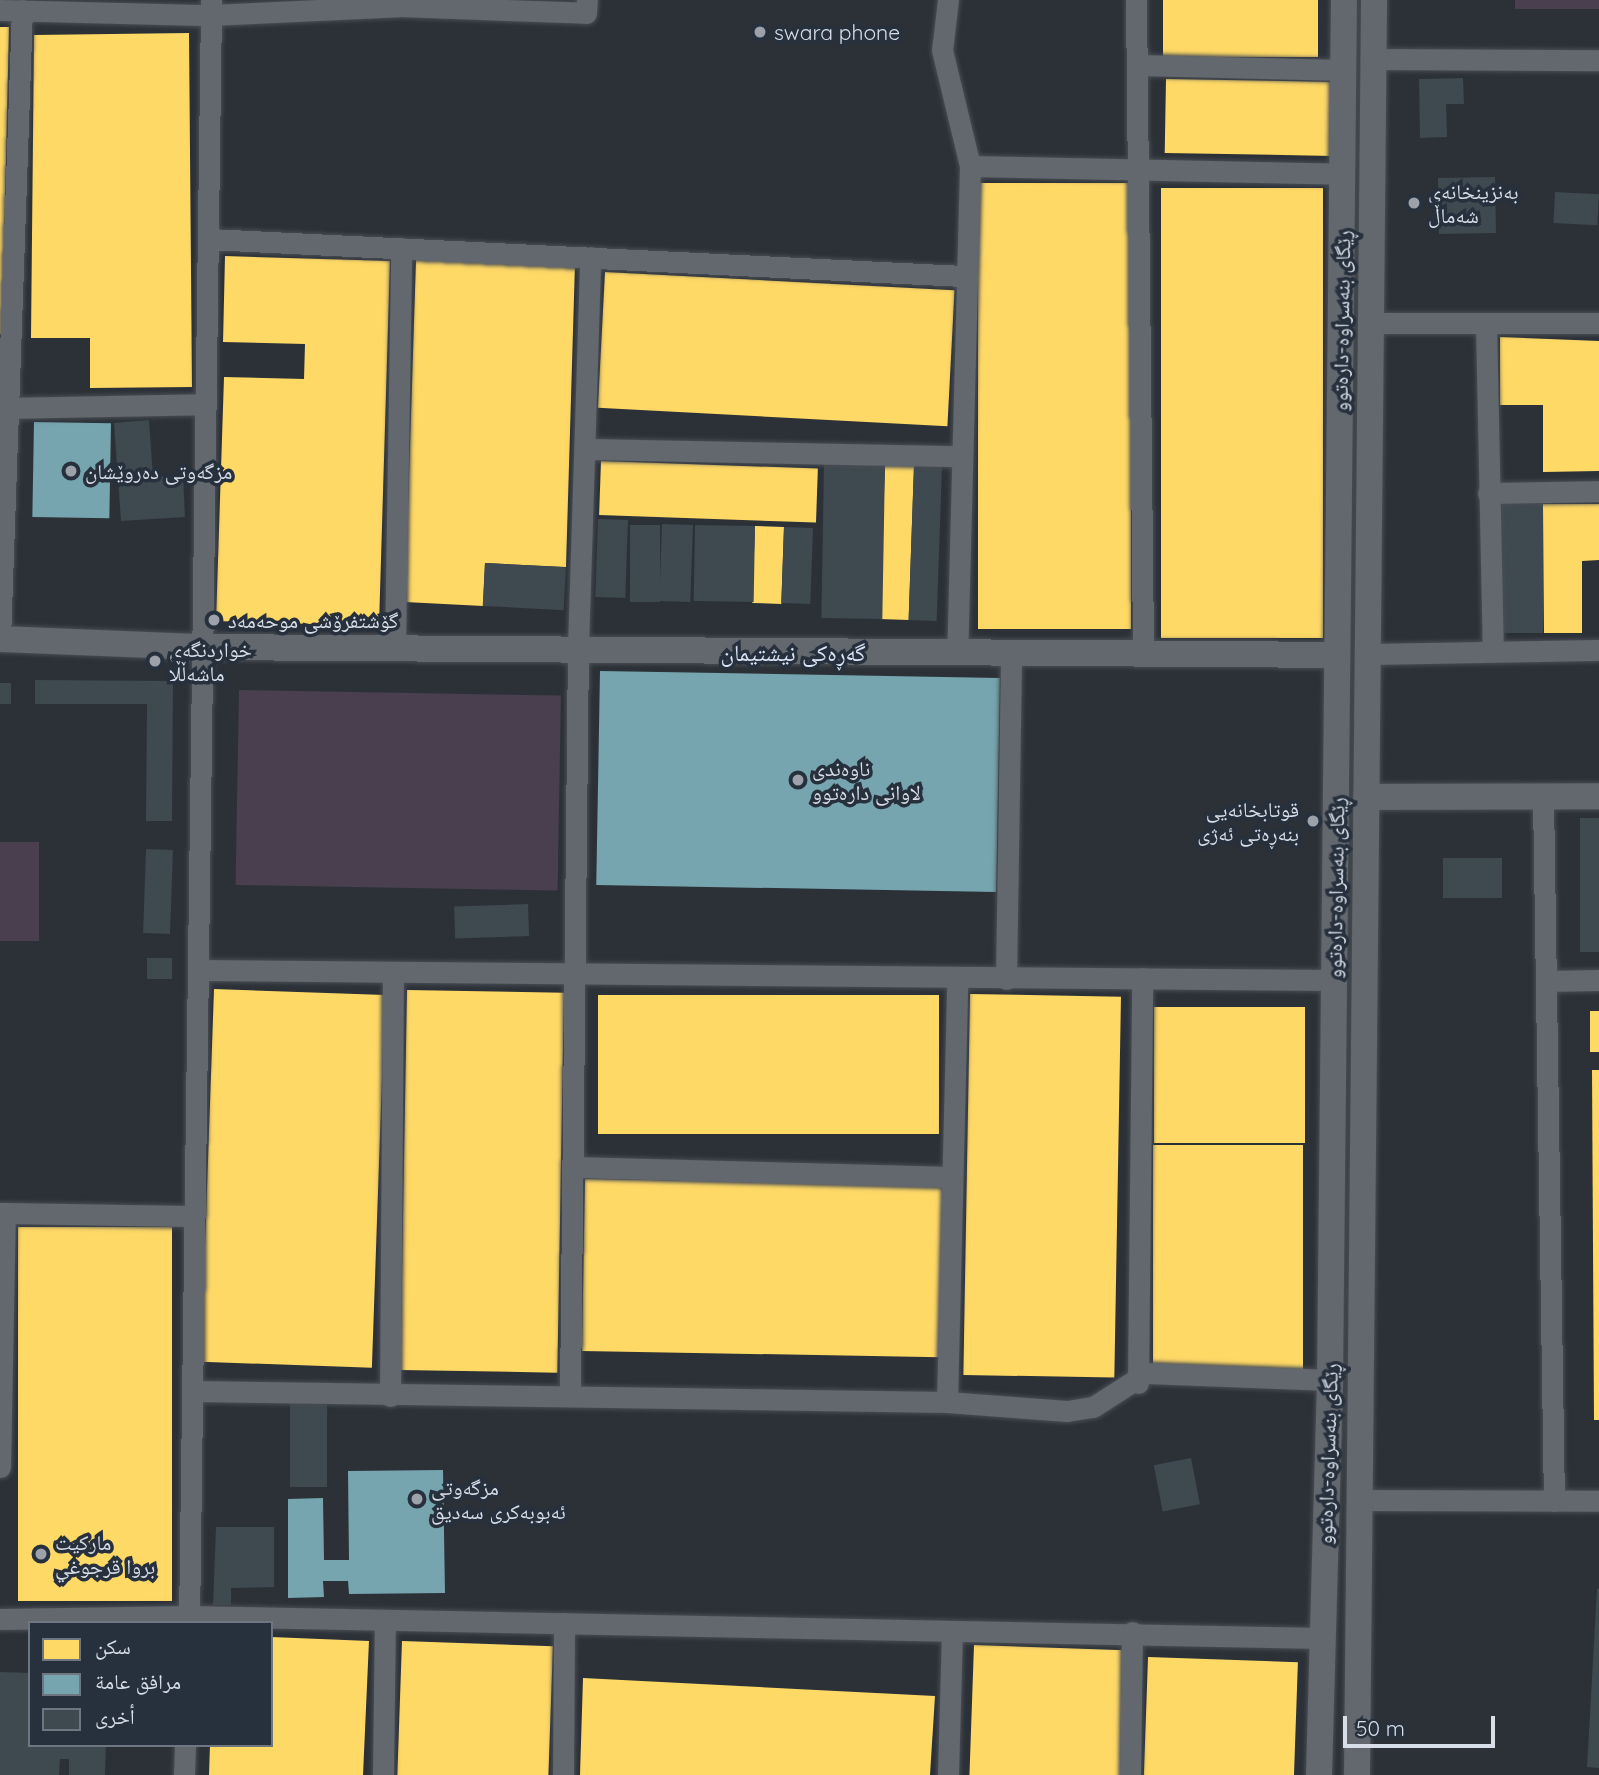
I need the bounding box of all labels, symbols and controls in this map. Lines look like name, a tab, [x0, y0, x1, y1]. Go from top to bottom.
place label: swara phone	[774, 19, 900, 45]
marker: swara phone	[752, 24, 768, 40]
place label: بەنزینخانەی شەماڵ	[1428, 178, 1518, 228]
marker: بەنزینخانەی شەماڵ	[1406, 195, 1422, 211]
street label: ڕێگای بنەسراوە-دارەتوو	[1327, 230, 1355, 412]
place label: مزگەوتی دەروێشان	[85, 458, 232, 484]
marker: مزگەوتی دەروێشان	[63, 463, 79, 479]
place label: گۆشتفرۆشی موحەمەد	[228, 607, 398, 633]
marker: گۆشتفرۆشی موحەمەد	[206, 612, 222, 628]
place label: خواردنگەی ماشەڵڵا	[169, 636, 252, 686]
district label: گەڕەکی نیشتیمان	[720, 639, 866, 667]
marker: خواردنگەی ماشەڵڵا	[147, 653, 163, 669]
place label: ناوەندی لاوانی دارەتوو	[812, 755, 921, 805]
marker: ناوەندی لاوانی دارەتوو	[790, 772, 806, 788]
place label: قوتابخانەیی بنەڕەتی ئەژی	[1197, 796, 1299, 846]
street label: ڕێگای بنەسراوە-دارەتوو	[1321, 797, 1349, 979]
marker: قوتابخانەیی بنەڕەتی ئەژی	[1305, 813, 1321, 829]
street label: ڕێگای بنەسراوە-دارەتوو	[1311, 1363, 1343, 1545]
place label: مزگەوتی ئەبوبەکری سەدیق	[431, 1474, 566, 1524]
marker: مزگەوتی ئەبوبەکری سەدیق	[409, 1491, 425, 1507]
place label: ماركيت بروا قرجوغي	[55, 1529, 155, 1579]
marker: ماركيت بروا قرجوغي	[33, 1546, 49, 1562]
legend	[28, 1621, 273, 1747]
text: سكن	[95, 1633, 131, 1659]
text: مرافق عامة	[95, 1668, 181, 1694]
scale bar	[1347, 1702, 1499, 1746]
text: أخرى	[95, 1703, 135, 1729]
text: 50 m	[1356, 1715, 1405, 1741]

